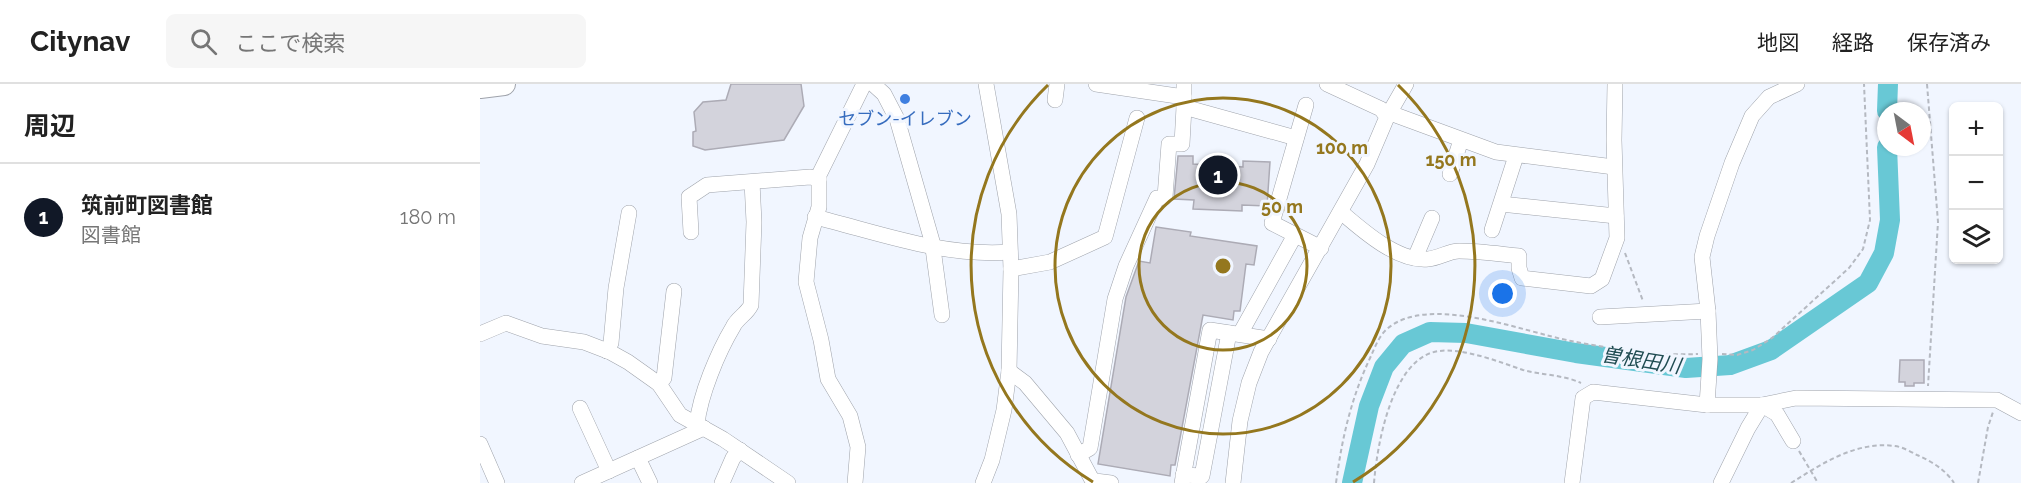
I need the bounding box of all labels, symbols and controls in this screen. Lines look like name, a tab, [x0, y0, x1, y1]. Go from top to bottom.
search box	[166, 14, 586, 68]
text: Citynav	[30, 25, 130, 58]
icon: search	[187, 25, 220, 58]
text: ここで検索	[235, 30, 345, 56]
text: 地図	[1757, 30, 1799, 55]
text: 経路	[1832, 30, 1874, 55]
text: 保存済み	[1907, 30, 1991, 55]
marker: セブン-イレブン	[898, 92, 912, 106]
north arrow	[1877, 102, 1931, 156]
map controls	[1949, 102, 2003, 264]
button: +	[1949, 102, 2003, 156]
place label: セブン-イレブン	[838, 108, 972, 129]
text: 周辺	[24, 111, 76, 141]
text: 100 m	[1316, 137, 1368, 158]
text: 150 m	[1426, 149, 1477, 170]
pin: 1	[1198, 152, 1238, 197]
button: −	[1949, 156, 2003, 210]
text: 筑前町図書館	[81, 192, 213, 218]
text: 50 m	[1261, 196, 1303, 217]
text: 1	[39, 205, 48, 229]
text: 180 m	[400, 205, 456, 229]
button: layers	[1949, 210, 2003, 264]
text: 図書館	[81, 223, 141, 247]
centre of rings	[1213, 256, 1233, 276]
your location	[1488, 279, 1517, 308]
water label: 曽根田川	[1600, 342, 1684, 378]

